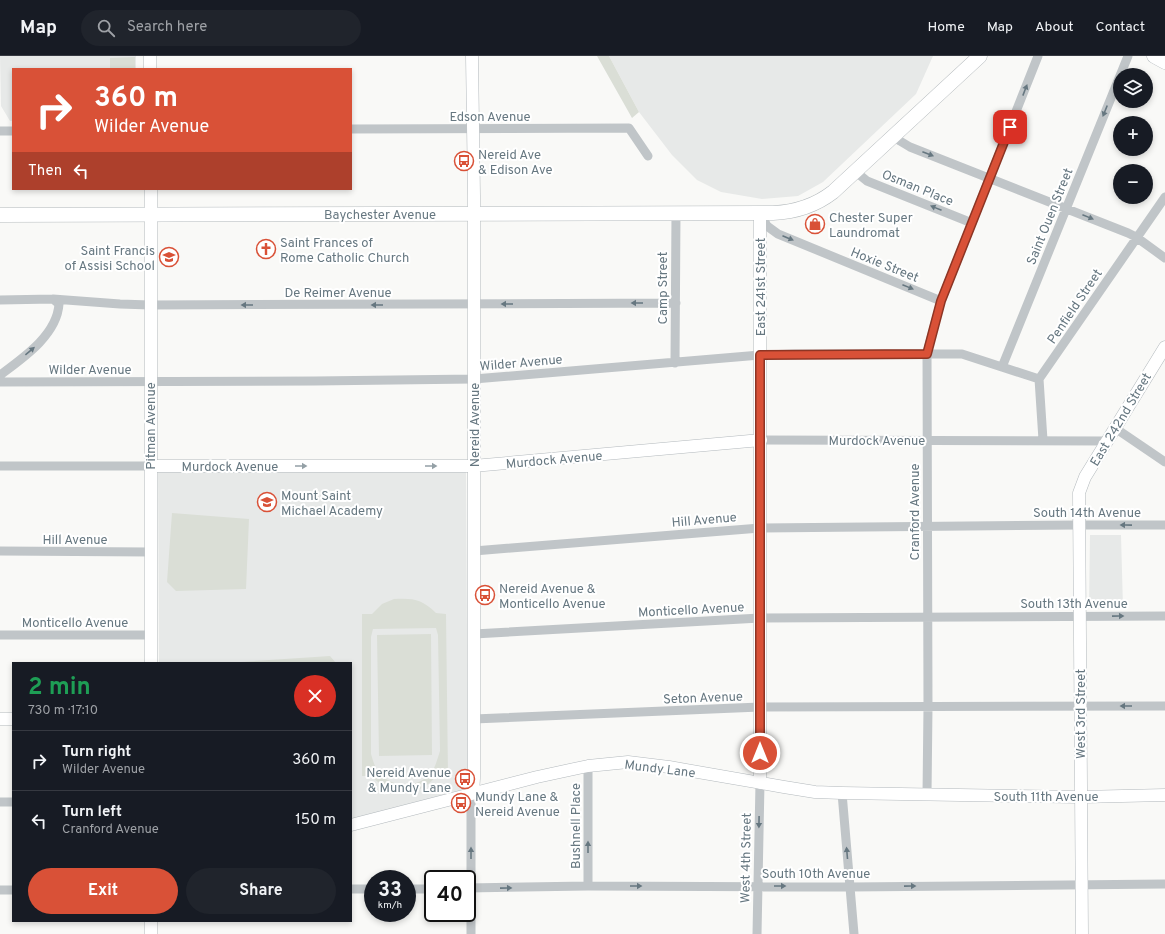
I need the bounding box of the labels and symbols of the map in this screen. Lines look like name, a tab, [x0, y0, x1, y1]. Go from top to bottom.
one-way arrow	[1022, 83, 1028, 95]
one-way arrow	[1102, 106, 1108, 118]
street label: Edson Avenue	[449, 110, 531, 126]
pin	[993, 110, 1027, 144]
place label: Nereid Ave & Edison Ave	[478, 148, 553, 179]
bus stop icon: Nereid Ave & Edison Ave	[453, 150, 475, 172]
one-way arrow	[922, 151, 934, 157]
street label: Saint Ouen Street	[1024, 166, 1078, 268]
street label: Osman Place	[879, 167, 955, 210]
one-way arrow	[929, 205, 941, 211]
street label: Baychester Avenue	[324, 208, 436, 224]
place label: Chester Super Laundromat	[829, 211, 913, 242]
shop icon: Chester Super Laundromat	[804, 213, 826, 235]
one-way arrow	[1083, 214, 1095, 220]
one-way arrow	[782, 235, 793, 241]
place label: Saint Frances of Rome Catholic Church	[280, 236, 409, 267]
church icon: Saint Frances of Rome Catholic Church	[255, 238, 277, 260]
street label: East 241st Street	[754, 238, 770, 336]
place label: Saint Francis of Assisi School	[65, 244, 155, 275]
street label: Hoxie Street	[848, 245, 921, 287]
school or university icon: Saint Francis of Assisi School	[158, 246, 180, 268]
street label: Camp Street	[656, 252, 672, 324]
street label: Penfield Street	[1045, 267, 1107, 348]
one-way arrow	[903, 285, 915, 291]
street label: De Reimer Avenue	[285, 286, 391, 302]
one-way arrow	[630, 300, 643, 306]
one-way arrow	[500, 301, 513, 307]
one-way arrow	[240, 302, 253, 308]
one-way arrow	[370, 302, 383, 308]
one-way arrow	[25, 346, 36, 355]
street label: Wilder Avenue	[479, 352, 563, 376]
street label: Wilder Avenue	[48, 363, 132, 379]
street label: East 242nd Street	[1088, 370, 1156, 470]
street label: Pitman Avenue	[144, 382, 160, 470]
street label: Nereid Avenue	[468, 383, 484, 467]
street label: Murdock Avenue	[829, 434, 925, 450]
street label: Murdock Avenue	[505, 449, 603, 473]
street label: Murdock Avenue	[182, 460, 278, 476]
one-way arrow	[295, 463, 308, 469]
one-way arrow	[425, 463, 438, 469]
street label: Cranford Avenue	[908, 464, 924, 560]
place label: Mount Saint Michael Academy	[281, 489, 383, 520]
school or university icon: Mount Saint Michael Academy	[256, 491, 278, 513]
street label: South 14th Avenue	[1033, 506, 1141, 522]
street label: Hill Avenue	[671, 510, 737, 532]
one-way arrow	[1119, 522, 1132, 528]
street label: Hill Avenue	[42, 533, 108, 549]
place label: Nereid Avenue & Monticello Avenue	[499, 582, 605, 613]
bus stop icon: Nereid Avenue & Monticello Avenue	[474, 584, 496, 606]
street label: South 13th Avenue	[1020, 597, 1128, 613]
street label: Monticello Avenue	[638, 600, 745, 622]
one-way arrow	[1112, 613, 1125, 619]
street label: Monticello Avenue	[22, 616, 128, 632]
street label: West 3rd Street	[1074, 669, 1090, 759]
street label: Seton Avenue	[663, 690, 743, 708]
one-way arrow	[1119, 703, 1132, 709]
position arrow	[739, 732, 781, 774]
street label: Mundy Lane	[623, 758, 696, 782]
place label: Nereid Avenue & Mundy Lane	[366, 766, 451, 797]
bus stop icon: Nereid Avenue & Mundy Lane	[454, 768, 476, 790]
street label: Bushnell Place	[569, 783, 585, 869]
place label: Mundy Lane & Nereid Avenue	[475, 790, 560, 821]
street label: South 11th Avenue	[994, 790, 1098, 806]
bus stop icon: Mundy Lane & Nereid Avenue	[450, 792, 472, 814]
street label: West 4th Street	[738, 813, 756, 903]
one-way arrow	[756, 816, 762, 829]
one-way arrow	[585, 840, 591, 853]
one-way arrow	[468, 846, 474, 859]
one-way arrow	[844, 847, 850, 859]
street label: South 10th Avenue	[762, 867, 870, 883]
speed limit sign: 40	[424, 870, 476, 922]
one-way arrow	[904, 882, 916, 889]
one-way arrow	[630, 883, 643, 889]
one-way arrow	[774, 883, 787, 889]
one-way arrow	[500, 885, 513, 891]

